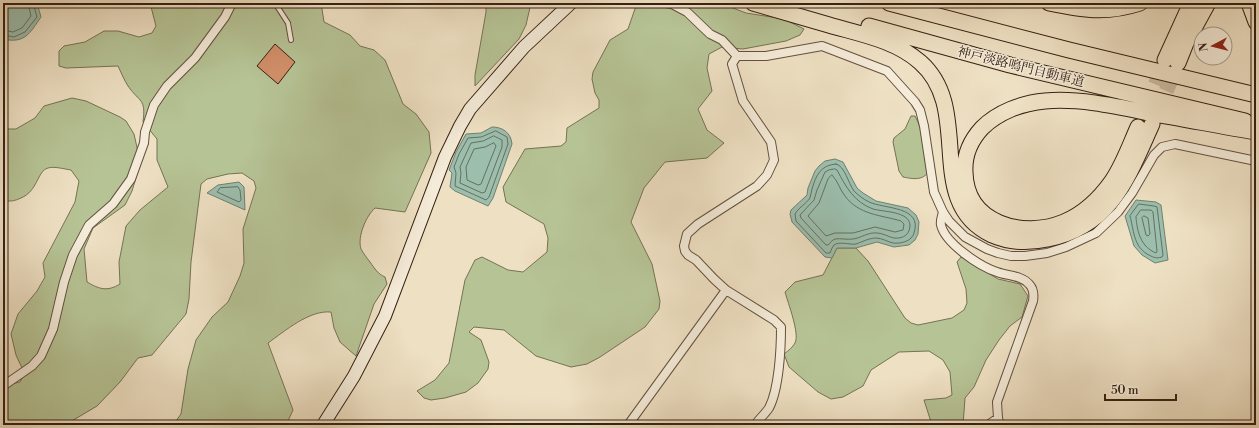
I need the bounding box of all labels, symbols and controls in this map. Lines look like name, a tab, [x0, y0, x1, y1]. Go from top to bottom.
north arrow	[1193, 26, 1233, 66]
text: N	[1197, 42, 1212, 52]
street label: 神戸淡路鳴門自動車道	[956, 44, 1086, 90]
scale bar	[1105, 376, 1176, 402]
text: 50 m	[1111, 383, 1139, 398]

